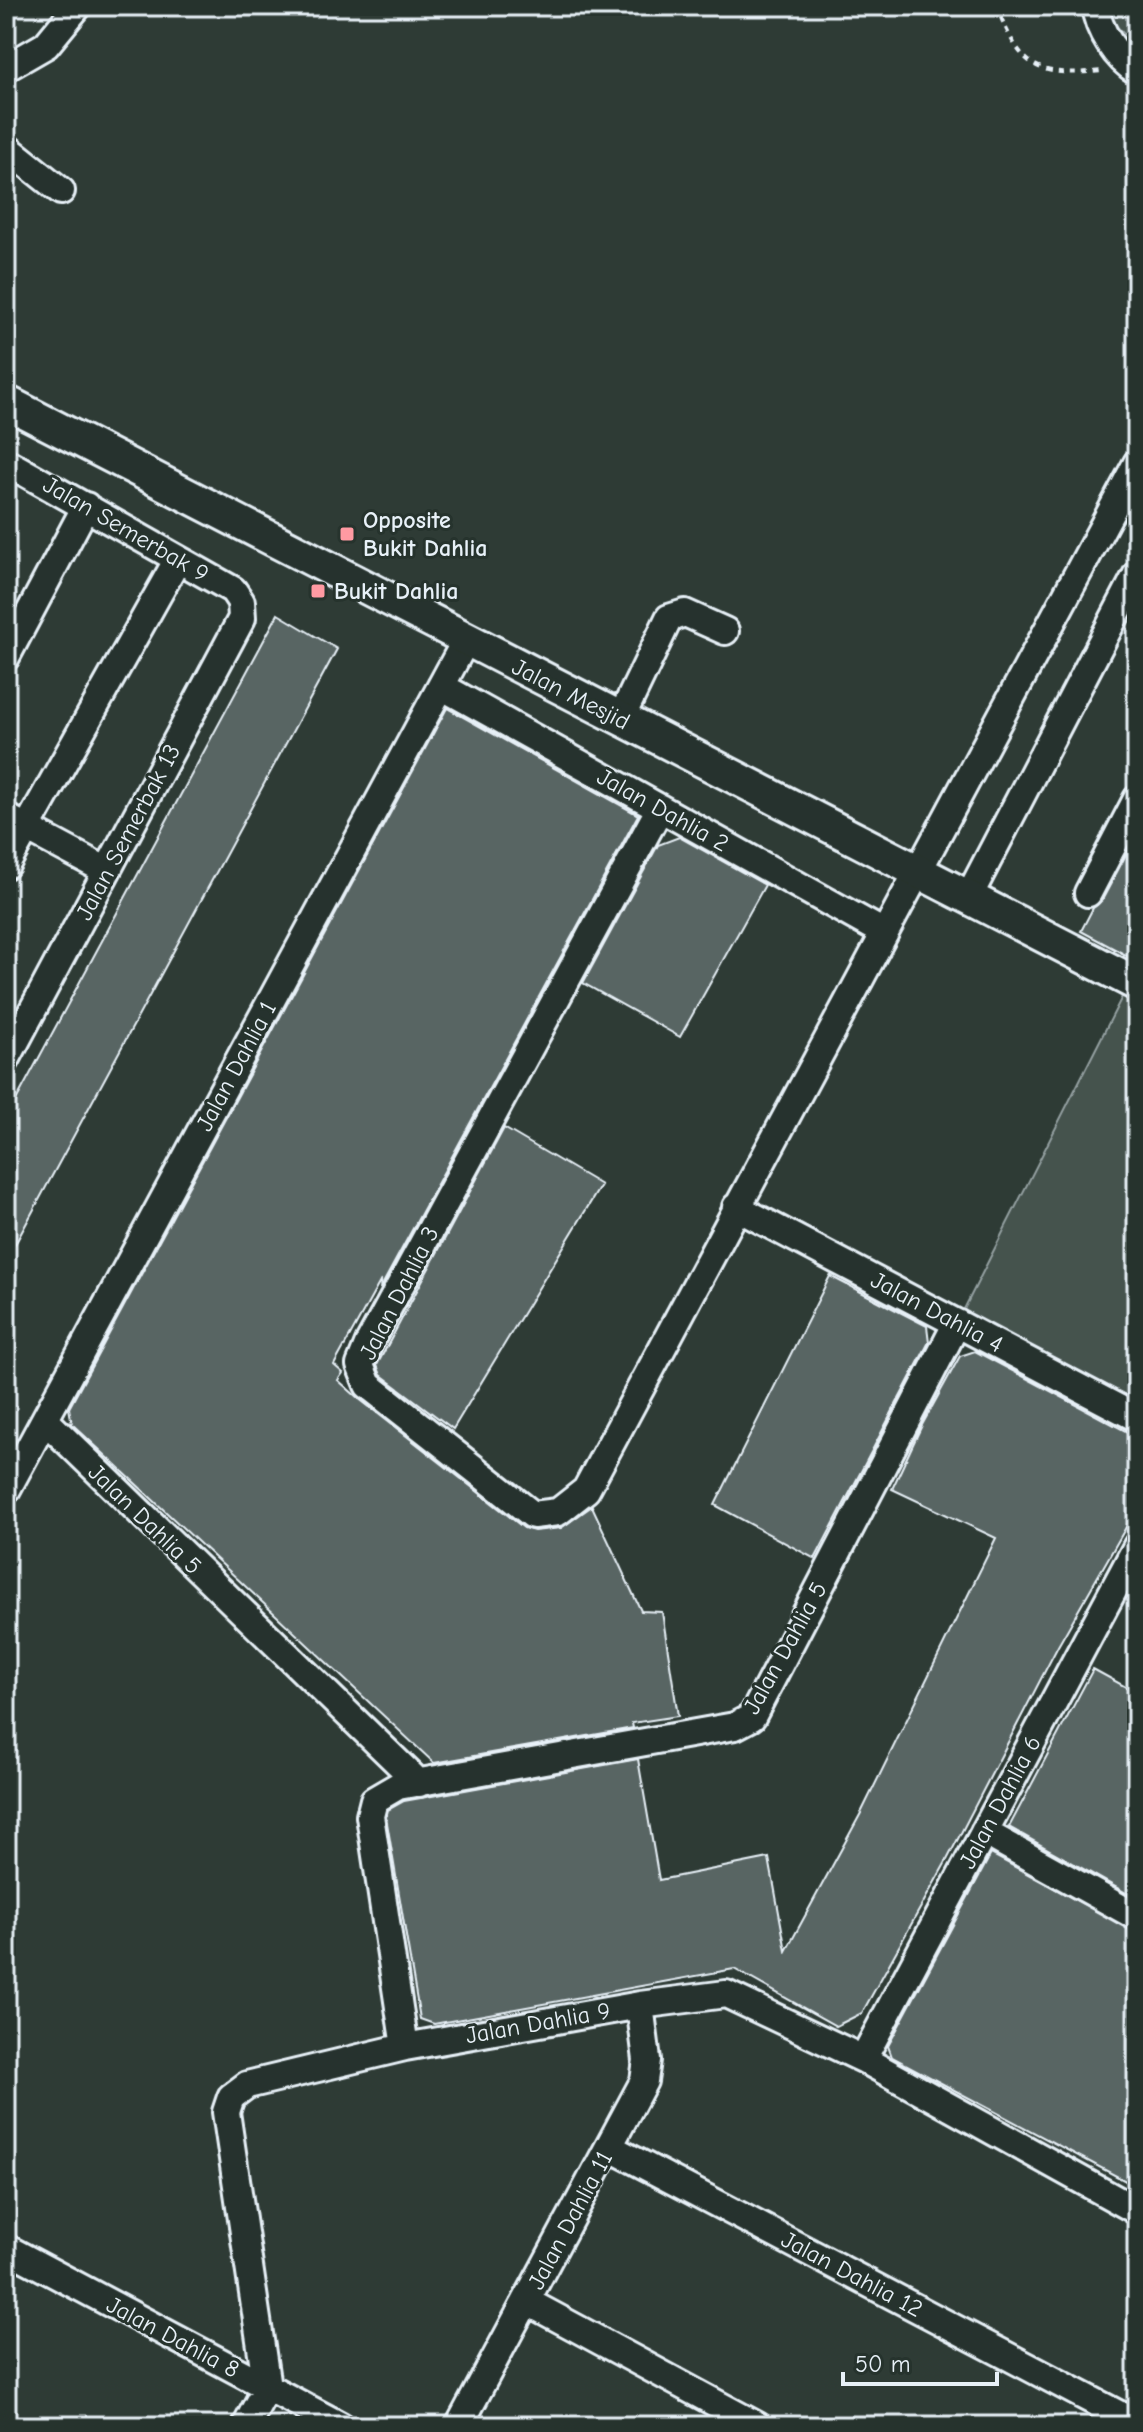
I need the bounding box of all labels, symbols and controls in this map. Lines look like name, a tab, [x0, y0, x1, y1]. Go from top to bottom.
street label: Jalan Semerbak 9	[38, 470, 214, 588]
place label: Opposite Bukit Dahlia	[363, 506, 488, 562]
marker: Opposite Bukit Dahlia	[338, 525, 356, 543]
place label: Bukit Dahlia	[334, 577, 459, 605]
marker: Bukit Dahlia	[309, 582, 327, 600]
street label: Jalan Mesjid	[508, 652, 634, 736]
street label: Jalan Semerbak 13	[70, 739, 186, 925]
street label: Jalan Dahlia 2	[592, 762, 734, 858]
street label: Jalan Dahlia 1	[190, 996, 282, 1136]
street label: Jalan Dahlia 3	[353, 1222, 445, 1364]
street label: Jalan Dahlia 4	[866, 1266, 1008, 1358]
street label: Jalan Dahlia 5	[82, 1458, 208, 1580]
street label: Jalan Dahlia 5	[737, 1577, 833, 1719]
street label: Jalan Dahlia 6	[953, 1731, 1047, 1873]
street label: Jalan Dahlia 9	[463, 1996, 613, 2050]
street label: Jalan Dahlia 11	[522, 2146, 618, 2294]
street label: Jalan Dahlia 12	[777, 2225, 927, 2323]
street label: Jalan Dahlia 8	[102, 2290, 244, 2384]
scale bar	[843, 2336, 997, 2386]
text: 50 m	[855, 2350, 911, 2378]

